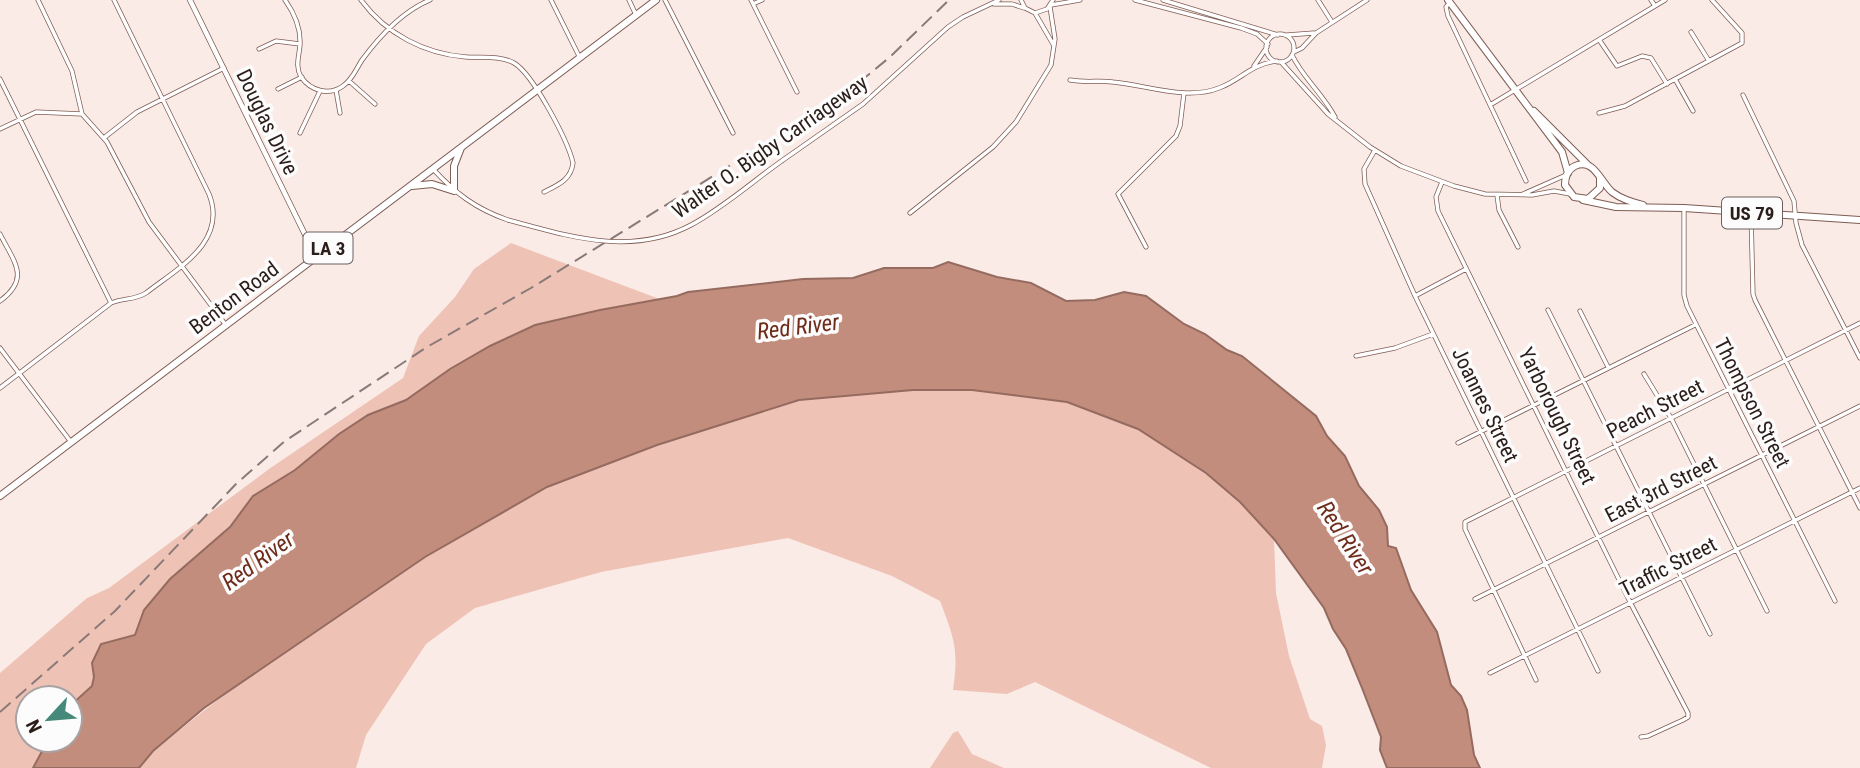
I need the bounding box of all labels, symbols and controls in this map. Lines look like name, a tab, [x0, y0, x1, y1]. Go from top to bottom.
street label: Douglas Drive	[231, 65, 303, 179]
street label: Walter O. Bigby Carriageway	[668, 70, 872, 223]
road number: US 79	[1722, 197, 1782, 228]
road number: LA 3	[304, 232, 352, 264]
street label: Benton Road	[185, 257, 283, 339]
water label: Red River	[756, 308, 842, 345]
street label: Thompson Street	[1709, 334, 1795, 472]
street label: Joannes Street	[1447, 344, 1523, 466]
street label: Yarborough Street	[1514, 344, 1600, 488]
street label: Peach Street	[1603, 374, 1707, 444]
street label: East 3rd Street	[1601, 451, 1721, 527]
water label: Red River	[1311, 496, 1379, 581]
water label: Red River	[217, 525, 300, 596]
street label: Traffic Street	[1616, 532, 1720, 602]
north arrow	[14, 684, 84, 754]
text: N	[21, 716, 47, 737]

